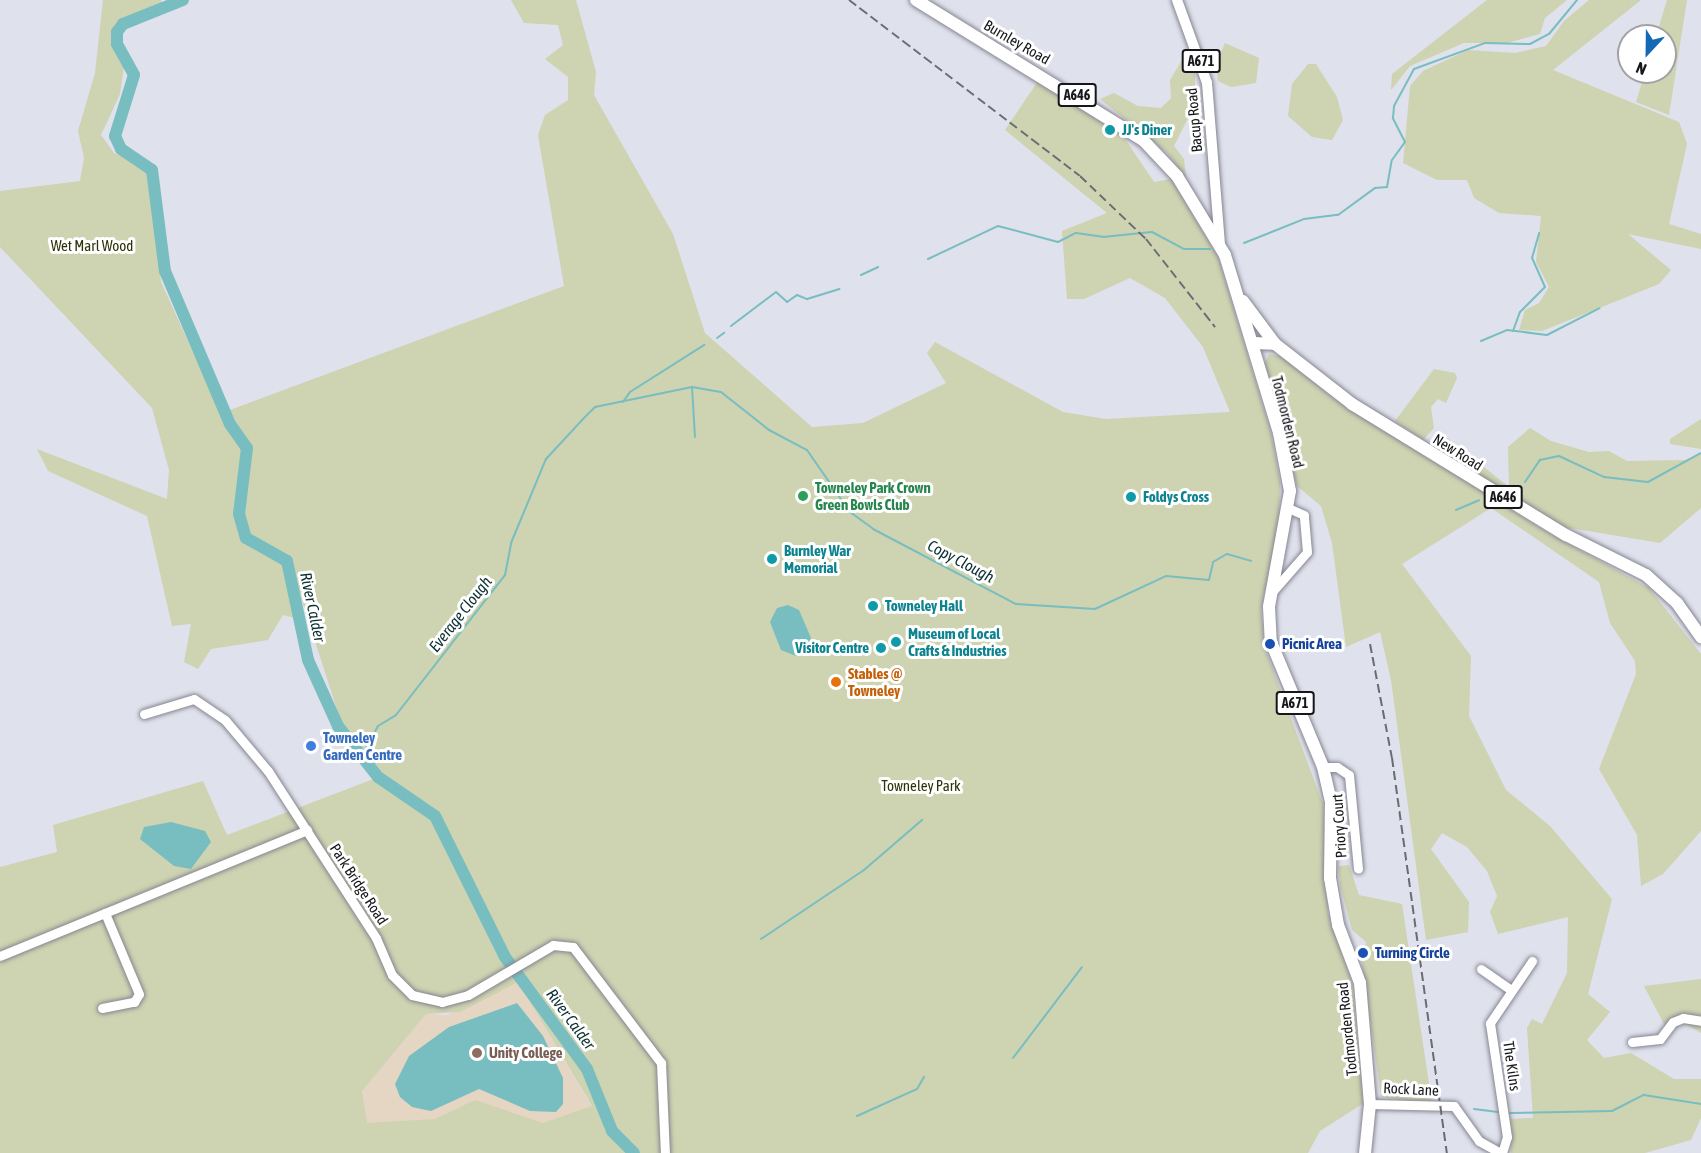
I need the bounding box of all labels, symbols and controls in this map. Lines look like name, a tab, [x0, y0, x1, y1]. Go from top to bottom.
street label: Burnley Road	[981, 16, 1053, 68]
north arrow	[1617, 24, 1677, 84]
road number: A671	[1182, 50, 1220, 72]
text: N	[1633, 59, 1649, 79]
road number: A646	[1058, 84, 1096, 106]
street label: Bacup Road	[1182, 87, 1206, 153]
place label: JJ's Diner	[1122, 121, 1172, 139]
marker: JJ's Diner	[1103, 123, 1117, 137]
park label: Wet Marl Wood	[51, 237, 133, 255]
street label: Todmorden Road	[1268, 374, 1308, 470]
street label: New Road	[1430, 430, 1486, 474]
place label: Towneley Park Crown Green Bowls Club	[815, 478, 931, 513]
road number: A646	[1484, 486, 1522, 508]
place label: Foldys Cross	[1143, 488, 1209, 506]
marker: Towneley Park Crown Green Bowls Club	[796, 489, 810, 503]
marker: Foldys Cross	[1124, 490, 1138, 504]
water label: Copy Clough	[924, 535, 998, 587]
place label: Burnley War Memorial	[784, 541, 851, 576]
marker: Burnley War Memorial	[765, 552, 779, 566]
water label: River Calder	[296, 571, 330, 643]
water label: Everage Clough	[425, 572, 495, 656]
place label: Towneley Hall	[885, 597, 963, 615]
marker: Towneley Hall	[866, 599, 880, 613]
place label: Museum of Local Crafts & Industries	[908, 624, 1007, 659]
marker: Museum of Local Crafts & Industries	[889, 635, 903, 649]
place label: Picnic Area	[1282, 635, 1342, 653]
marker: Picnic Area	[1263, 637, 1277, 651]
place label: Visitor Centre	[795, 639, 869, 657]
marker: Visitor Centre	[874, 641, 888, 655]
place label: Stables @ Towneley	[848, 664, 902, 699]
marker: Stables @ Towneley	[829, 675, 843, 689]
road number: A671	[1276, 692, 1314, 714]
place label: Towneley Garden Centre	[323, 728, 402, 763]
marker: Towneley Garden Centre	[304, 739, 318, 753]
park label: Towneley Park	[881, 777, 961, 795]
street label: Priory Court	[1328, 793, 1350, 859]
street label: Park Bridge Road	[326, 840, 392, 928]
place label: Turning Circle	[1375, 944, 1450, 962]
marker: Turning Circle	[1356, 946, 1370, 960]
street label: Todmorden Road	[1333, 981, 1361, 1077]
water label: River Calder	[543, 985, 599, 1053]
street label: The Kilns	[1500, 1040, 1524, 1092]
place label: Unity College	[489, 1044, 562, 1062]
marker: Unity College	[470, 1046, 484, 1060]
street label: Rock Lane	[1383, 1079, 1439, 1099]

